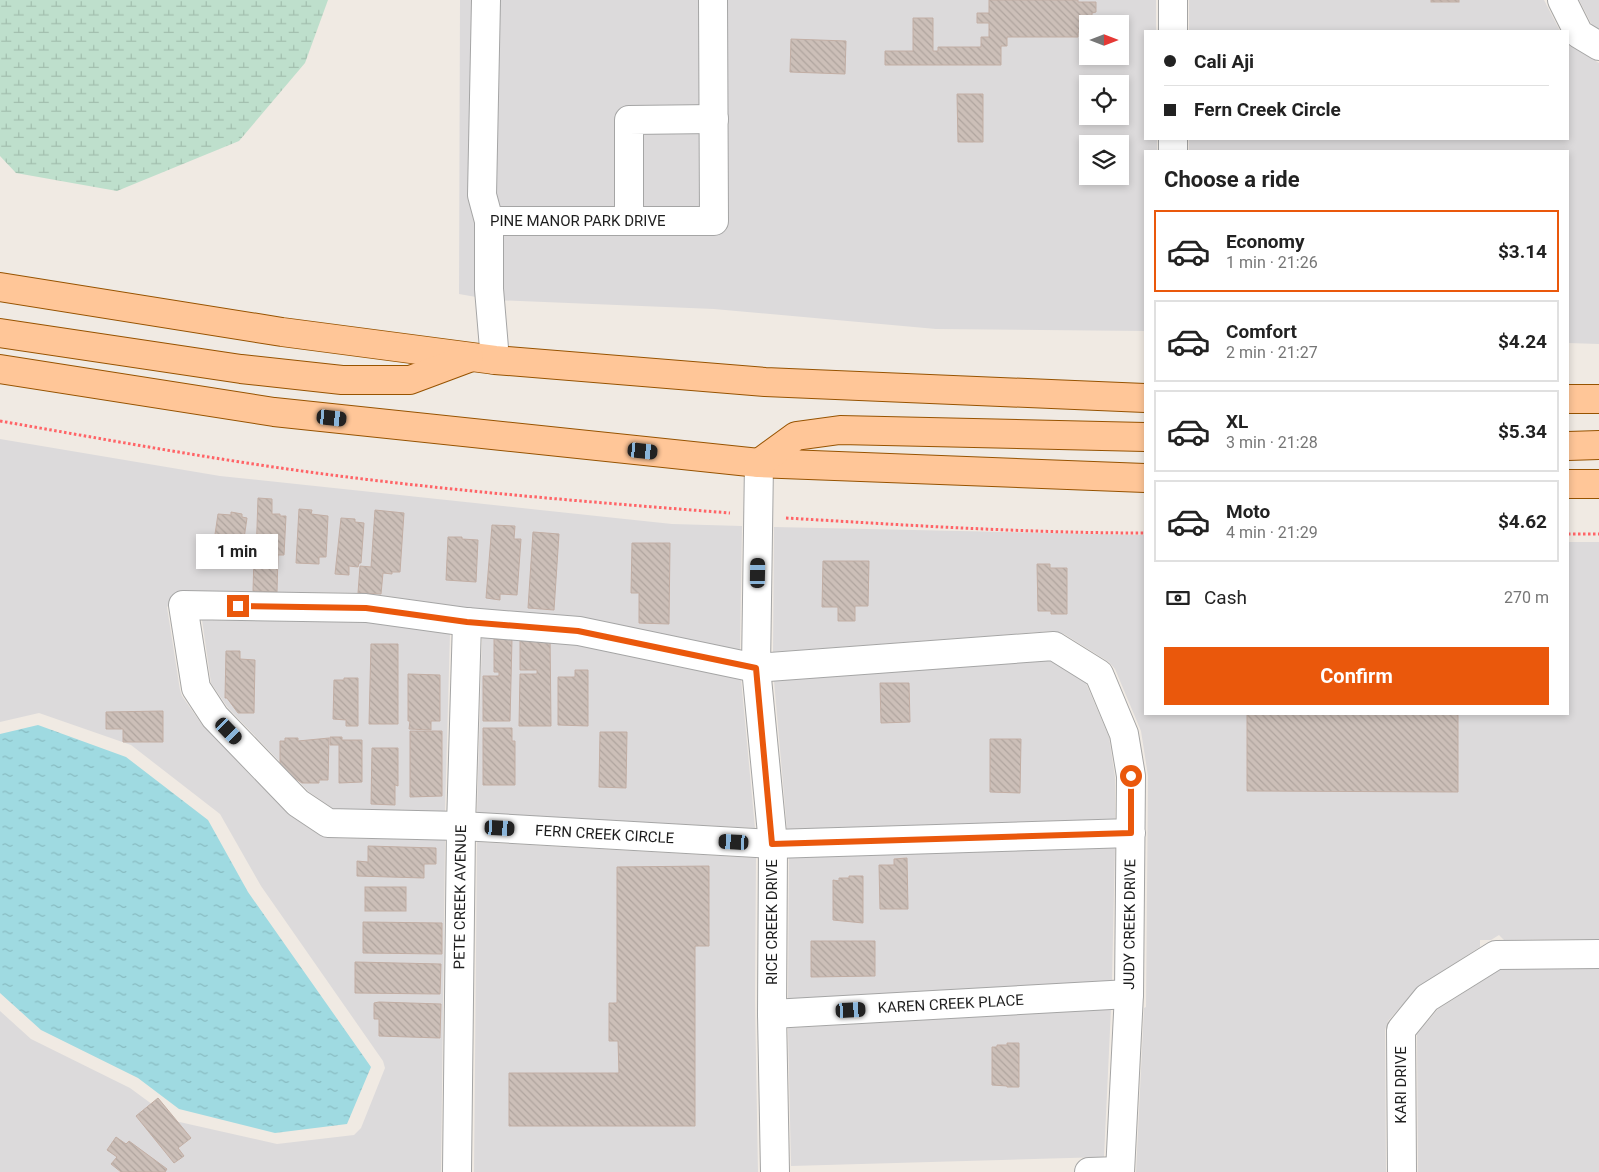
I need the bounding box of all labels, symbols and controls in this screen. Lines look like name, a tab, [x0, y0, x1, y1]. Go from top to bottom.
north arrow	[1079, 15, 1129, 65]
map controls	[1079, 15, 1129, 185]
text: Cali Aji	[1194, 50, 1254, 73]
button: locate	[1079, 75, 1129, 125]
text: Fern Creek Circle	[1194, 98, 1341, 121]
button: layers	[1079, 135, 1129, 185]
text: Choose a ride	[1164, 167, 1300, 192]
street label: PINE MANOR PARK DRIVE	[490, 212, 666, 230]
icon: car	[1166, 229, 1211, 274]
text: Economy	[1226, 230, 1305, 253]
text: $3.14	[1498, 240, 1547, 263]
text: 1 min · 21:26	[1226, 253, 1318, 272]
icon: car	[1166, 319, 1211, 364]
text: Comfort	[1226, 320, 1297, 343]
text: $4.24	[1498, 330, 1547, 353]
text: 2 min · 21:27	[1226, 343, 1318, 362]
car	[316, 409, 347, 427]
icon: car	[1166, 409, 1211, 454]
text: XL	[1226, 410, 1248, 433]
text: $5.34	[1498, 420, 1547, 443]
text: 3 min · 21:28	[1226, 433, 1318, 452]
car	[627, 442, 658, 460]
icon: car	[1166, 499, 1211, 544]
text: Moto	[1226, 500, 1270, 523]
text: $4.62	[1498, 510, 1547, 533]
text: 4 min · 21:29	[1226, 523, 1318, 542]
callout: 1 min	[197, 534, 279, 568]
text: 1 min	[217, 542, 257, 561]
car	[750, 558, 765, 588]
icon: cash	[1164, 584, 1192, 612]
text: Cash	[1204, 586, 1247, 609]
text: 270 m	[1504, 588, 1549, 607]
route end	[227, 595, 249, 617]
button: Confirm	[1164, 647, 1549, 705]
car	[213, 715, 244, 747]
route start	[1120, 765, 1142, 787]
car	[484, 820, 515, 836]
street label: FERN CREEK CIRCLE	[535, 821, 675, 847]
street label: PETE CREEK AVENUE	[450, 824, 470, 970]
car	[718, 834, 749, 850]
street label: JUDY CREEK DRIVE	[1120, 858, 1139, 990]
street label: RICE CREEK DRIVE	[763, 859, 781, 985]
street label: KAREN CREEK PLACE	[877, 991, 1025, 1017]
car	[835, 1002, 866, 1018]
street label: KARI DRIVE	[1392, 1046, 1410, 1124]

